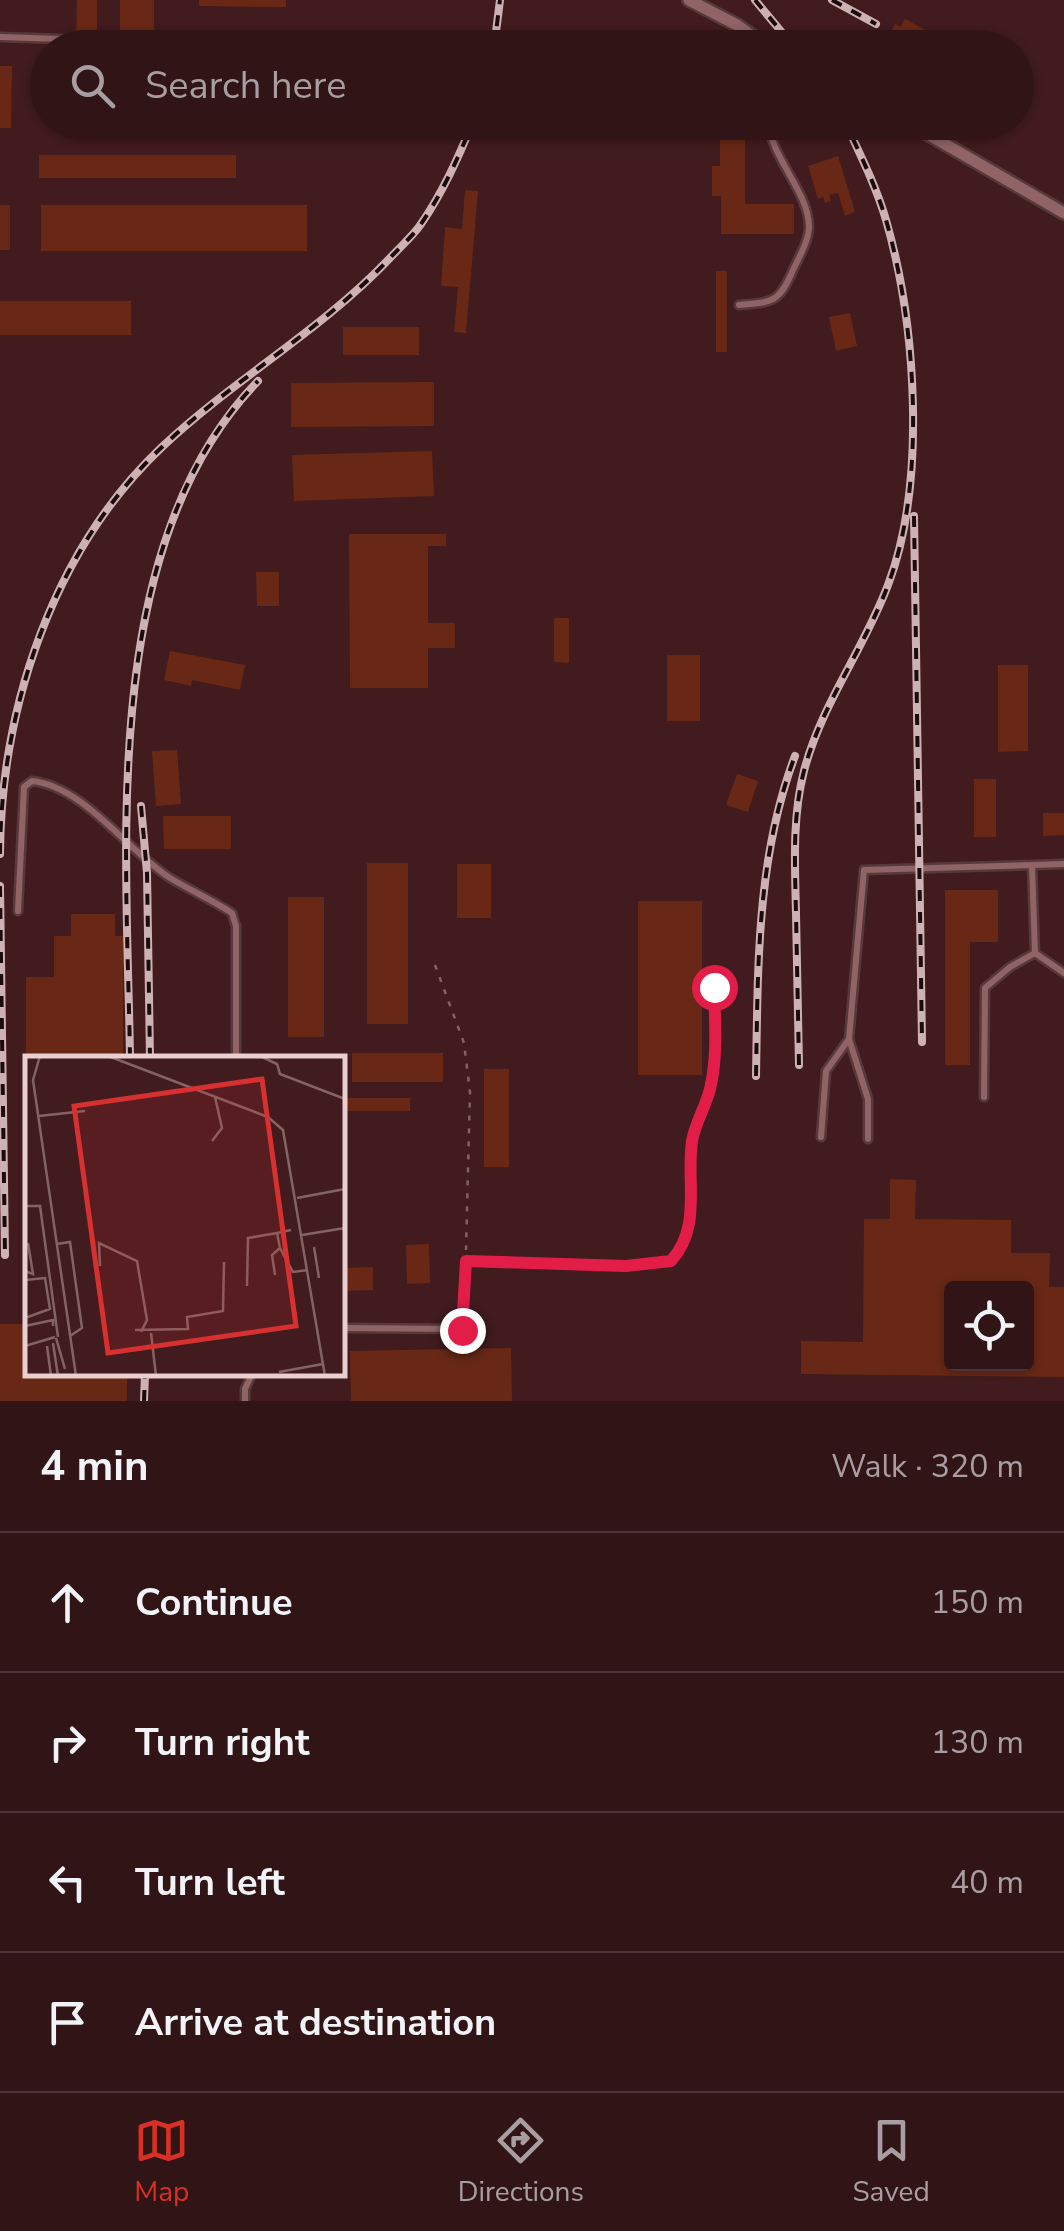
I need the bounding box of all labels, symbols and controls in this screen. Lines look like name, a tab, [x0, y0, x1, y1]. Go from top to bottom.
search box	[30, 30, 1034, 140]
icon: search	[65, 58, 120, 113]
text: Search here	[145, 60, 346, 111]
route start	[692, 965, 738, 1011]
inset map	[25, 1056, 345, 1376]
map controls	[944, 1281, 1034, 1371]
button: locate	[944, 1281, 1034, 1371]
route end	[440, 1308, 486, 1354]
text: 4 min	[40, 1438, 149, 1495]
text: Walk · 320 m	[831, 1445, 1024, 1488]
icon: ahead	[40, 1575, 95, 1630]
text: Continue	[135, 1577, 293, 1628]
text: 150 m	[931, 1581, 1024, 1624]
icon: right	[40, 1715, 95, 1770]
text: Turn right	[135, 1717, 310, 1768]
text: 130 m	[931, 1721, 1024, 1764]
icon: left	[40, 1855, 95, 1910]
text: Turn left	[135, 1857, 285, 1908]
text: 40 m	[950, 1861, 1024, 1904]
icon: arrive	[40, 1995, 95, 2050]
text: Arrive at destination	[135, 1997, 496, 2048]
tab: Map	[134, 2113, 189, 2211]
tab: Directions	[458, 2113, 584, 2211]
tab: Saved	[852, 2113, 930, 2211]

